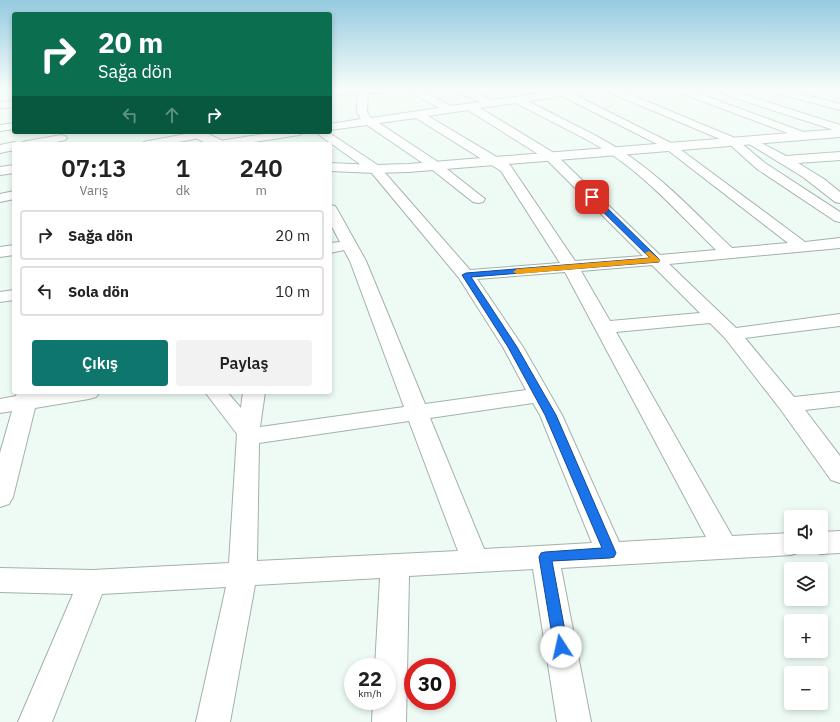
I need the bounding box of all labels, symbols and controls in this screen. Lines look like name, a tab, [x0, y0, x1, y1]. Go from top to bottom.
text: 20 m	[98, 24, 163, 61]
icon: right	[32, 28, 84, 80]
text: Sağa dön	[98, 60, 172, 83]
icon: left	[119, 104, 141, 126]
icon: ahead	[161, 104, 183, 126]
icon: right	[203, 104, 225, 126]
text: 07:13	[61, 152, 127, 184]
text: 1	[176, 152, 190, 184]
text: 240	[240, 152, 283, 184]
pin	[575, 180, 609, 214]
text: Varış	[80, 182, 108, 199]
text: dk	[176, 182, 190, 199]
text: m	[255, 182, 267, 199]
icon: arrive	[581, 186, 603, 208]
icon: right	[34, 224, 56, 246]
text: Sağa dön	[68, 226, 133, 245]
text: 20 m	[275, 226, 310, 245]
icon: left	[34, 280, 56, 302]
text: Sola dön	[68, 282, 129, 301]
text: 10 m	[275, 282, 310, 301]
button: Çıkış	[32, 340, 168, 386]
button: Paylaş	[176, 340, 312, 386]
map controls	[784, 510, 828, 710]
button: sound	[784, 510, 828, 554]
button: layers	[784, 562, 828, 606]
button: +	[784, 614, 828, 658]
position arrow	[540, 626, 582, 668]
speed limit sign: 30	[404, 658, 456, 710]
text: 22	[358, 665, 382, 692]
button: −	[784, 666, 828, 710]
text: km/h	[358, 687, 382, 700]

